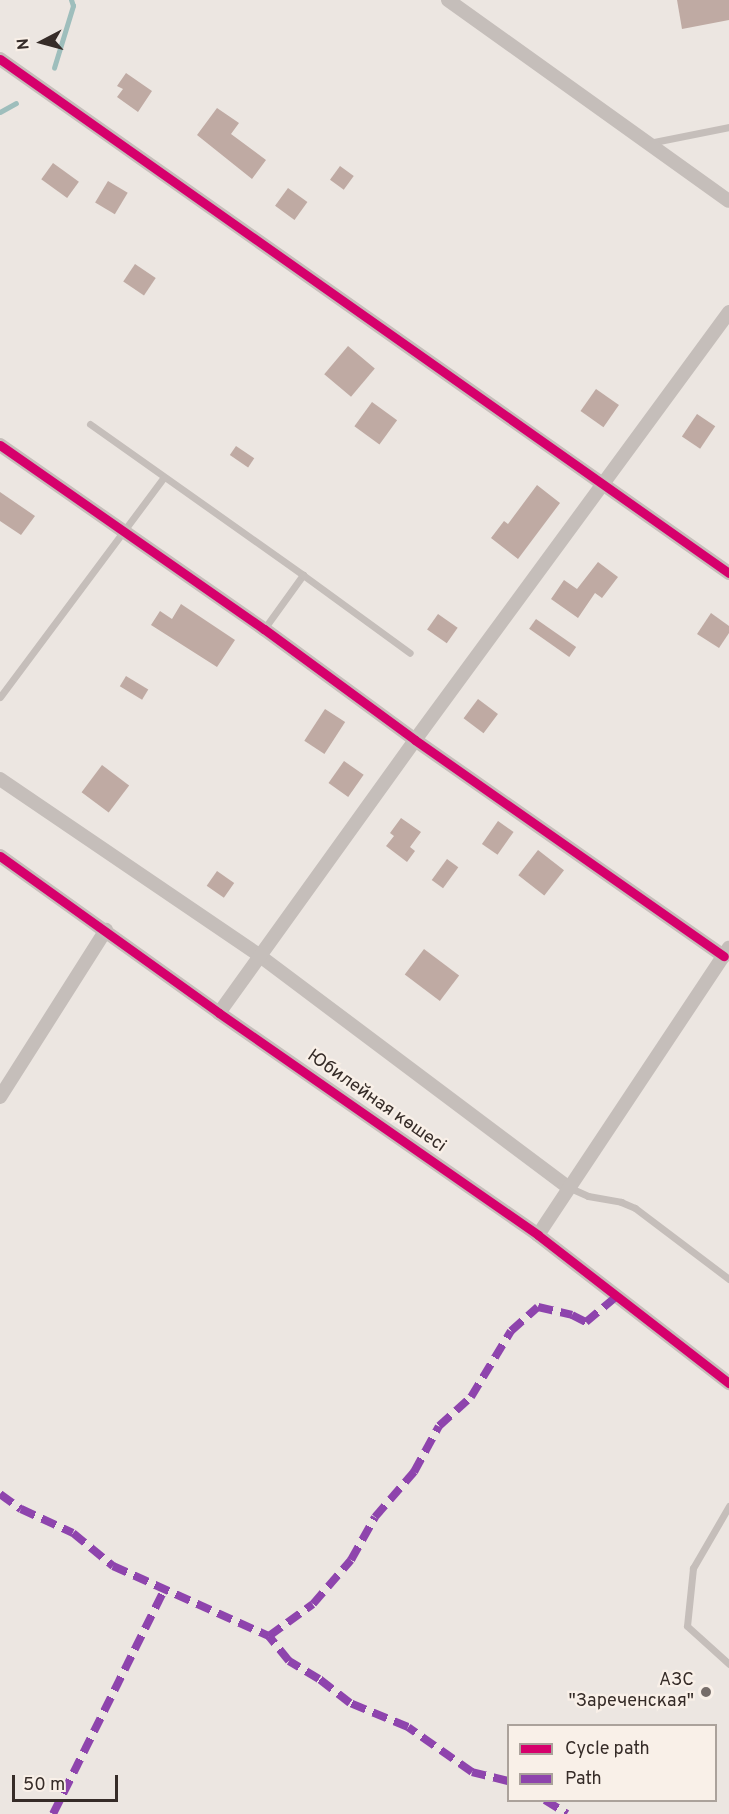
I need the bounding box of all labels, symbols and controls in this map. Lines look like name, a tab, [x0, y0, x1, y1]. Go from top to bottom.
north arrow	[12, 12, 72, 72]
text: N	[14, 37, 35, 51]
street label: Юбилейная көшесі	[302, 1046, 450, 1158]
place label: АЗС "Зареченская"	[568, 1671, 694, 1714]
marker: АЗС "Зареченская"	[699, 1685, 713, 1699]
legend	[507, 1724, 717, 1802]
text: Cycle path	[565, 1738, 650, 1761]
scale bar	[15, 1763, 122, 1801]
text: Path	[565, 1768, 602, 1791]
text: 50 m	[23, 1774, 65, 1797]

